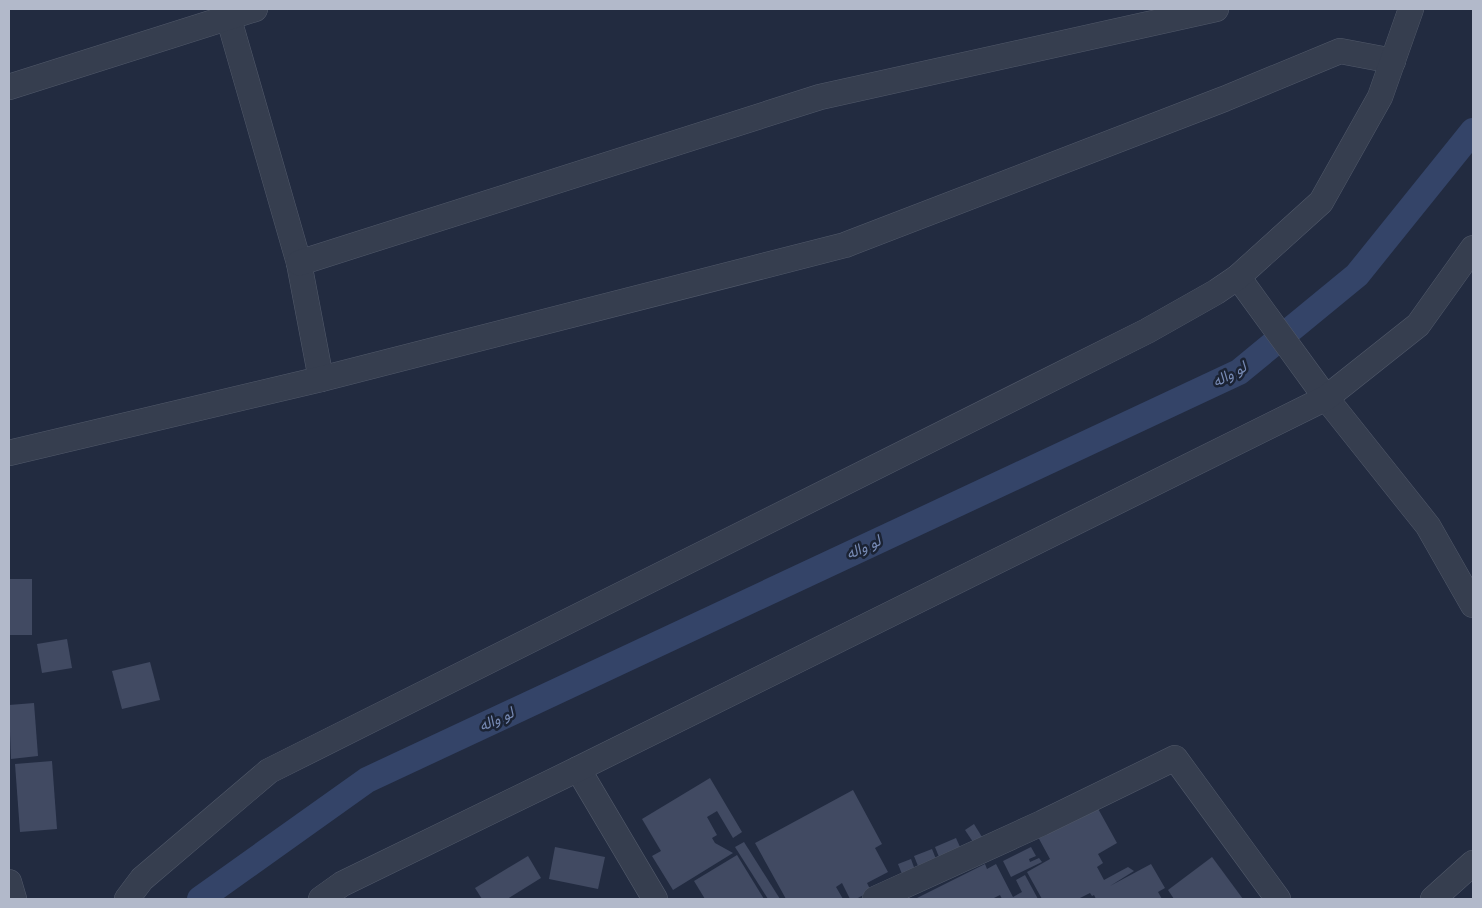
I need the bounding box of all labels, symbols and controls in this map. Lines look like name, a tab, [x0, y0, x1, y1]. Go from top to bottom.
water label: لو واله	[1209, 357, 1251, 391]
water label: لو واله	[843, 531, 885, 563]
water label: لو واله	[476, 703, 518, 735]

